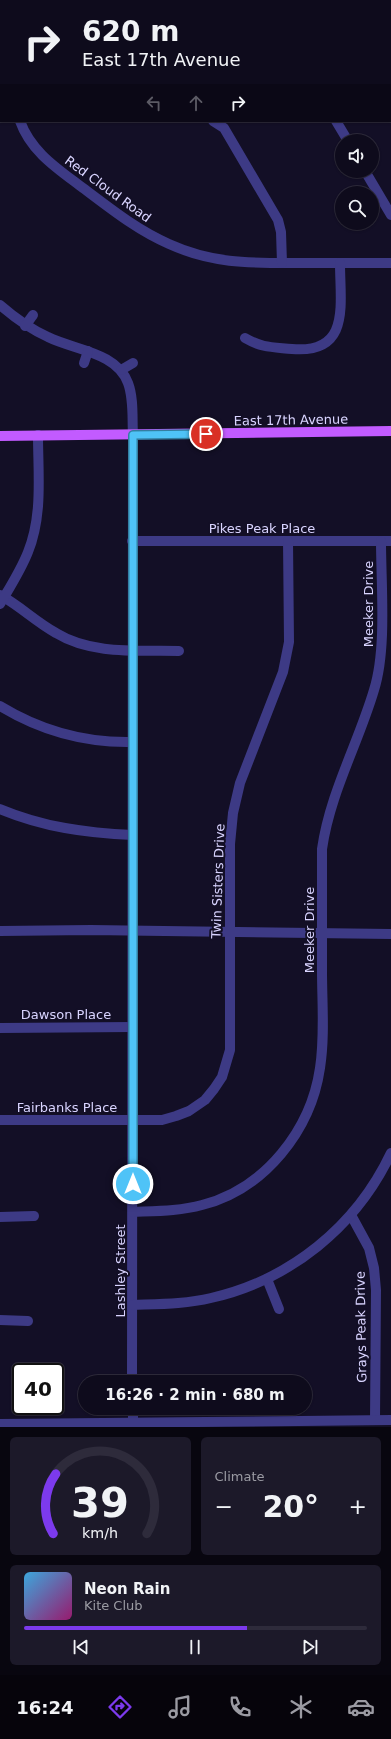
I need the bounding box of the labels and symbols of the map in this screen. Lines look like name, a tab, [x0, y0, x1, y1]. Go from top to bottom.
street label: Red Cloud Road	[62, 153, 154, 225]
street label: East 17th Avenue	[234, 412, 348, 428]
pin	[189, 417, 223, 451]
street label: Pikes Peak Place	[209, 521, 315, 536]
street label: Meeker Drive	[361, 561, 376, 647]
street label: Twin Sisters Drive	[208, 823, 228, 940]
street label: Meeker Drive	[302, 887, 317, 973]
street label: Dawson Place	[21, 1007, 111, 1022]
street label: Fairbanks Place	[17, 1100, 117, 1115]
position arrow	[112, 1163, 154, 1205]
street label: Lashley Street	[113, 1224, 128, 1318]
street label: Grays Peak Drive	[353, 1271, 369, 1383]
speed limit sign: 40	[12, 1363, 64, 1415]

